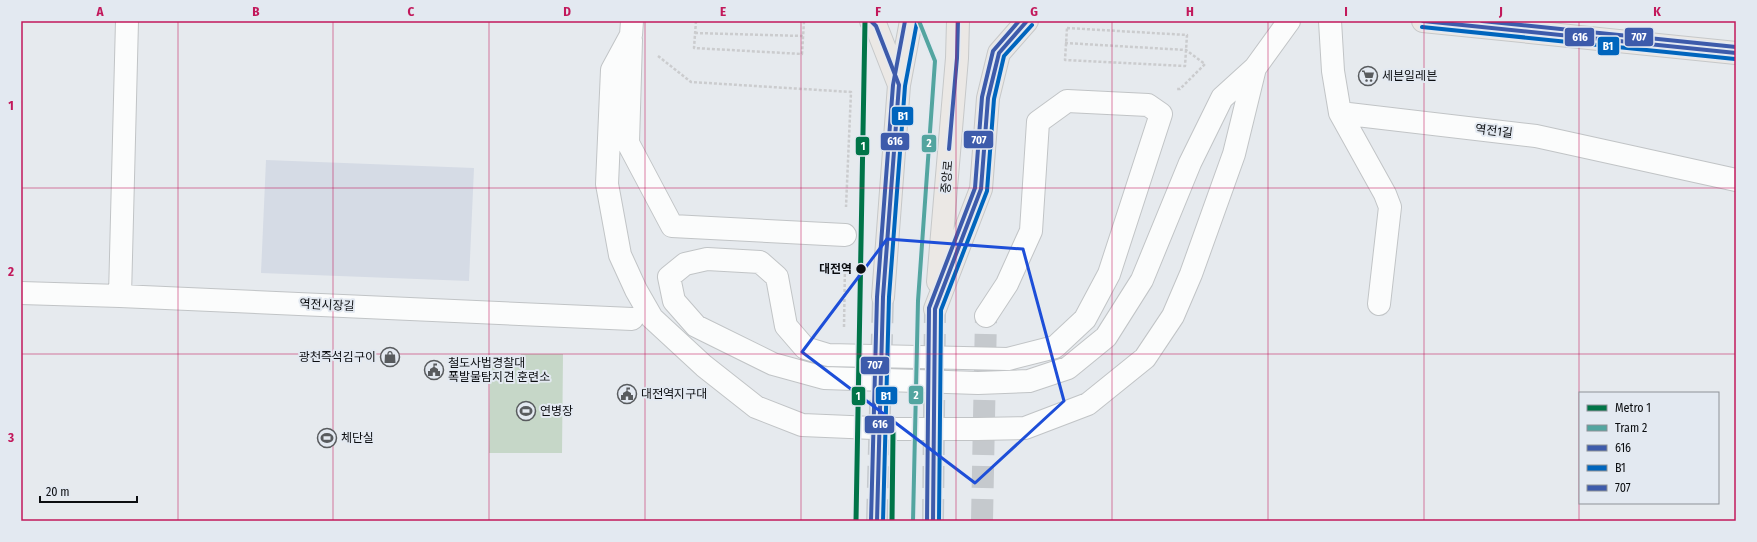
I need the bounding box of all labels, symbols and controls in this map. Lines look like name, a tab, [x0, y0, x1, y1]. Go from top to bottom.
text: A	[95, 4, 104, 19]
text: B	[252, 4, 260, 19]
text: C	[408, 4, 415, 19]
text: D	[563, 4, 571, 19]
text: E	[720, 4, 726, 19]
text: F	[875, 4, 881, 19]
text: G	[1030, 4, 1038, 19]
text: H	[1186, 4, 1194, 19]
text: I	[1344, 4, 1348, 19]
text: J	[1498, 4, 1503, 19]
text: K	[1653, 4, 1661, 19]
line badge: 616	[1564, 27, 1595, 47]
line badge: 707	[1624, 27, 1654, 47]
text: 616	[1572, 31, 1588, 44]
text: 707	[1631, 31, 1647, 44]
line badge: B1	[1597, 36, 1620, 56]
text: B1	[1603, 40, 1613, 53]
supermarket icon: 세븐일레븐	[1357, 65, 1379, 87]
place label: 세븐일레븐	[1382, 69, 1437, 83]
text: 1	[8, 98, 14, 113]
line badge: B1	[891, 106, 914, 126]
text: B1	[898, 110, 908, 123]
street label: 역전1길	[1474, 122, 1514, 140]
line badge: 707	[963, 130, 994, 149]
line badge: 616	[880, 132, 910, 151]
line badge: 2	[921, 134, 937, 153]
text: 707	[971, 134, 987, 147]
text: 616	[887, 135, 903, 148]
line badge: 1	[855, 136, 870, 156]
text: 2	[925, 137, 932, 150]
text: 1	[861, 140, 865, 153]
street label: 중앙로	[939, 160, 955, 194]
place label: 대전역	[819, 262, 852, 276]
marker: 대전역	[854, 262, 868, 276]
text: 2	[7, 264, 14, 279]
street label: 역전시장길	[299, 297, 355, 313]
shop icon: 광천즉석김구이	[379, 346, 401, 368]
place label: 광천즉석김구이	[299, 350, 376, 364]
place label: 철도사법경찰대 폭발물탐지견 훈련소	[448, 356, 550, 384]
line badge: 707	[860, 356, 890, 375]
public building icon: 철도사법경찰대 폭발물탐지견 훈련소	[423, 359, 445, 381]
text: 707	[867, 359, 883, 372]
public building icon: 대전역지구대	[616, 383, 638, 405]
line badge: 2	[908, 385, 924, 405]
line badge: 1	[851, 386, 866, 406]
line badge: B1	[875, 386, 898, 405]
place label: 대전역지구대	[641, 387, 707, 401]
text: 2	[912, 389, 919, 402]
text: 1	[856, 390, 860, 403]
text: B1	[881, 390, 891, 403]
legend	[1579, 392, 1719, 504]
sports icon: 연병장	[515, 400, 537, 422]
text: Metro 1	[1615, 401, 1651, 415]
place label: 연병장	[540, 404, 573, 418]
line badge: 616	[864, 415, 895, 434]
text: 616	[872, 418, 888, 431]
text: Tram 2	[1615, 421, 1647, 435]
sports icon: 체단실	[316, 427, 338, 449]
text: 3	[7, 430, 14, 445]
place label: 체단실	[341, 431, 374, 445]
text: 616	[1615, 441, 1631, 455]
text: B1	[1615, 461, 1626, 475]
scale bar	[40, 478, 137, 504]
text: 707	[1615, 481, 1631, 495]
text: 20 m	[46, 485, 70, 499]

